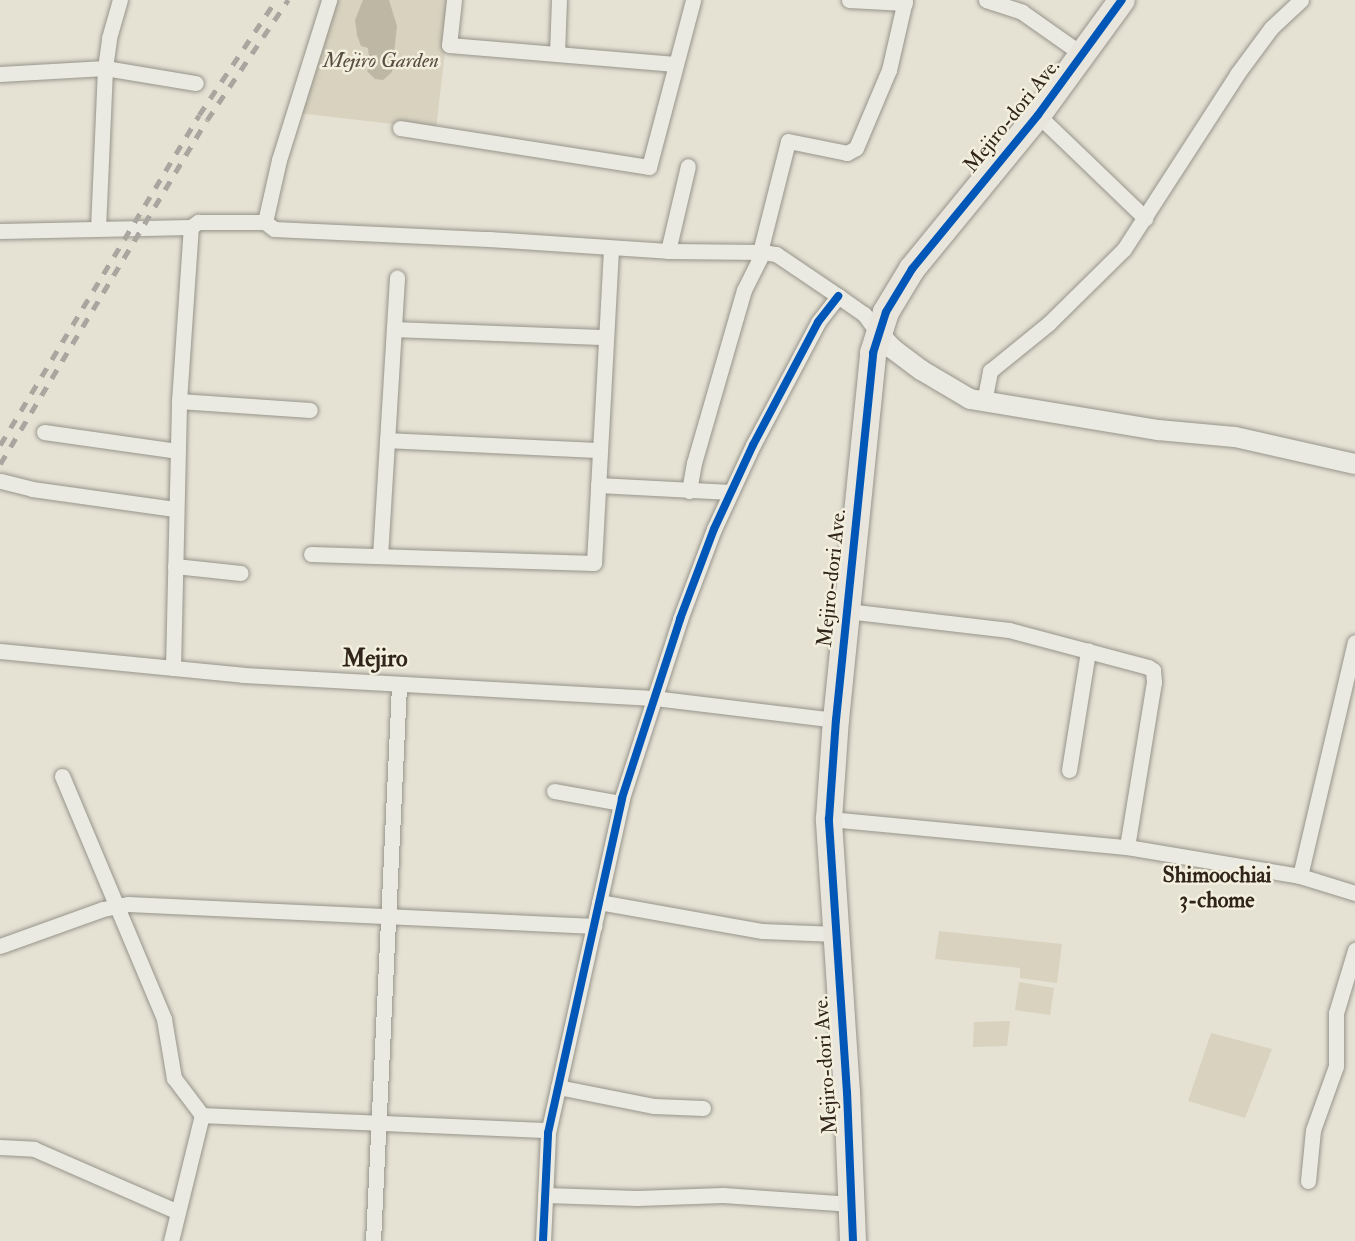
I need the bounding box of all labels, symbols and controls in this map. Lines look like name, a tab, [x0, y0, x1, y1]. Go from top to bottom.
park label: Mejiro Garden	[323, 48, 439, 74]
street label: Mejiro-dori Ave.	[959, 54, 1065, 178]
street label: Mejiro-dori Ave.	[812, 508, 852, 648]
district label: Mejiro	[342, 645, 408, 673]
district label: Shimoochiai 3-chome	[1163, 862, 1271, 914]
street label: Mejiro-dori Ave.	[809, 995, 843, 1135]

